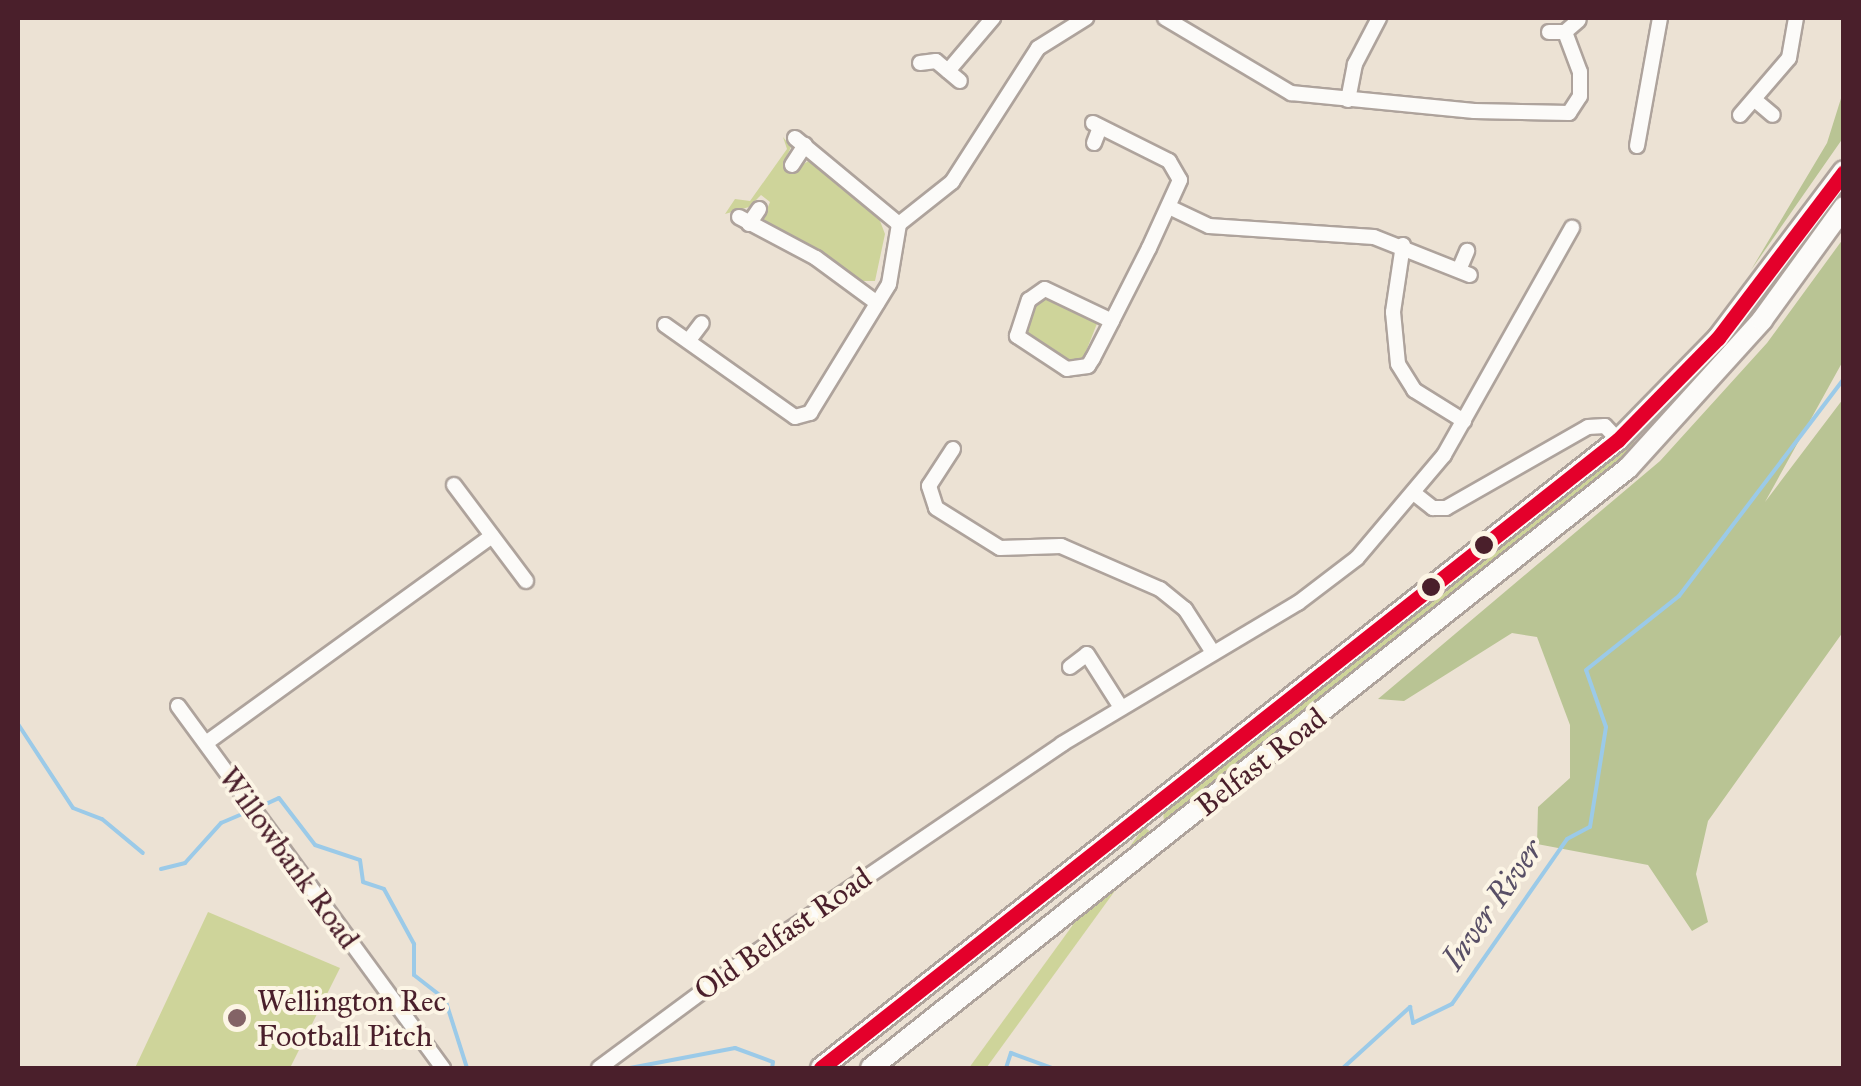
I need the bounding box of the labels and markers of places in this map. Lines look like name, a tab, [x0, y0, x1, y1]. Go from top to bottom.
unlabelled marker	[1474, 535, 1494, 555]
unlabelled marker	[1421, 577, 1441, 597]
place label: Wellington Rec Football Pitch	[257, 983, 446, 1054]
marker: Wellington Rec Football Pitch	[226, 1007, 248, 1029]

